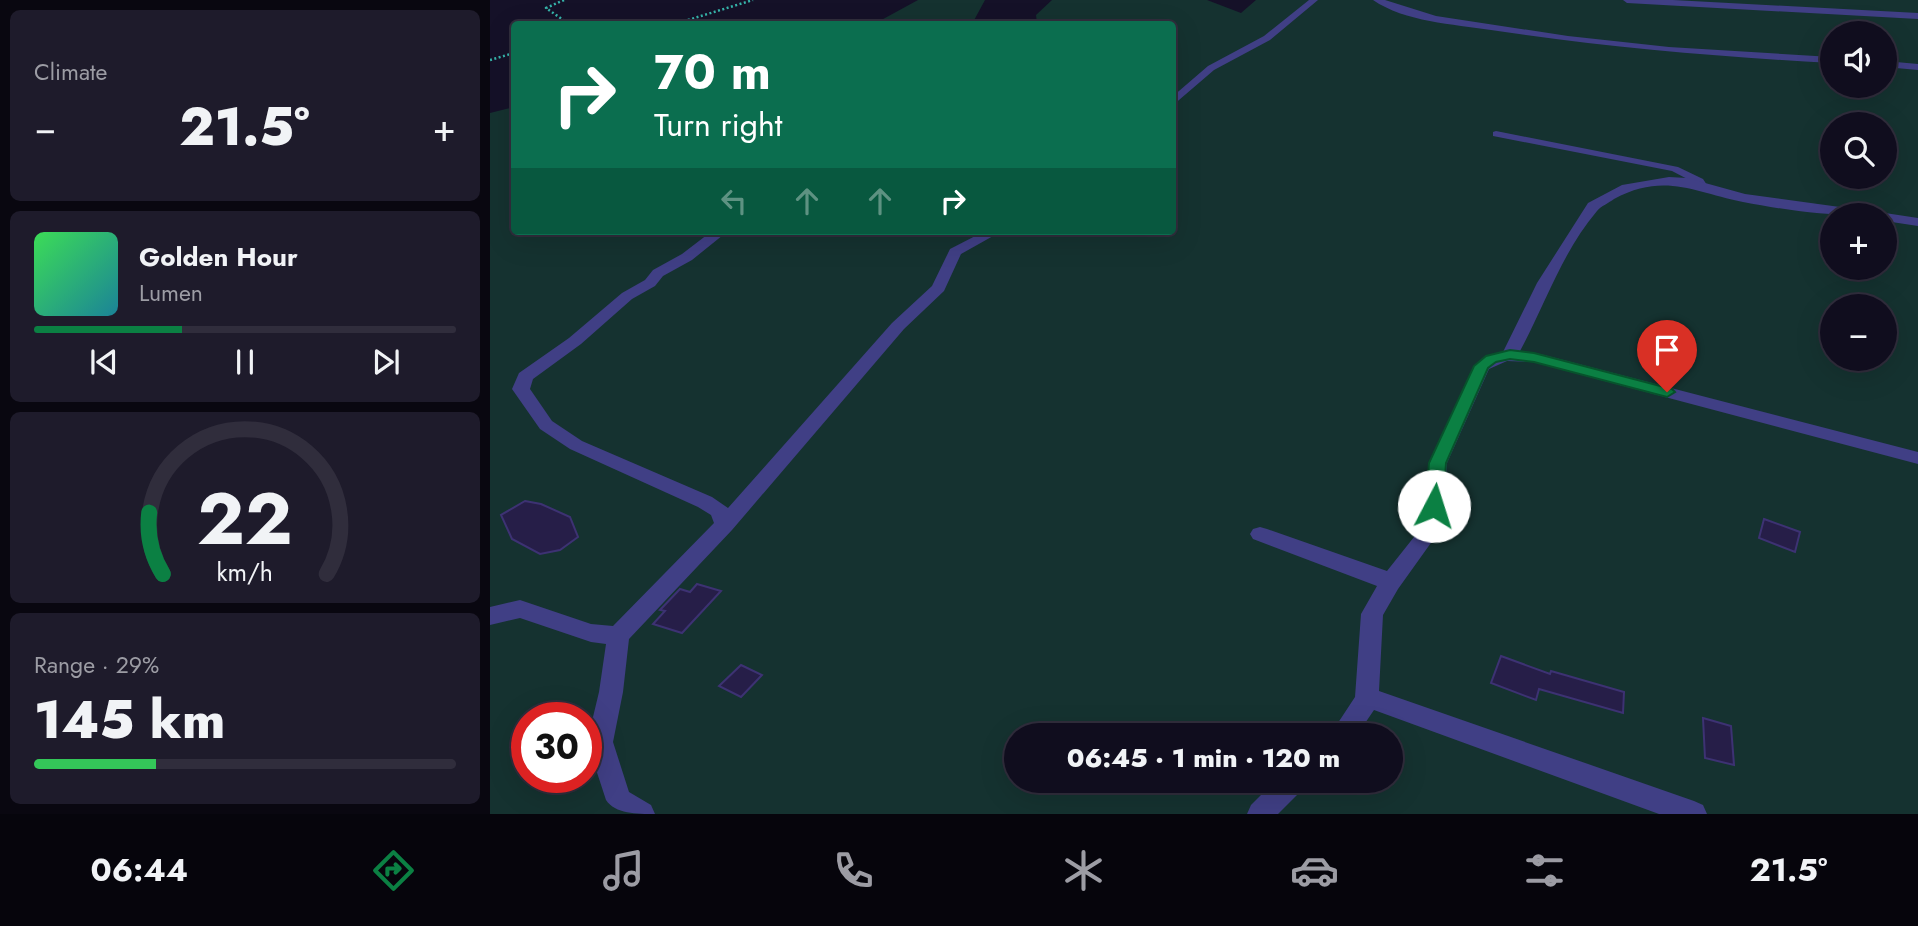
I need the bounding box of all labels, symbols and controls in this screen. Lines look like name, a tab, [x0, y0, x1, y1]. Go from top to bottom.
map controls	[1820, 21, 1897, 371]
button: sound	[1820, 21, 1897, 98]
text: 70 m	[654, 37, 771, 107]
icon: right	[539, 49, 630, 140]
text: Climate	[34, 55, 107, 89]
text: 21.5°	[179, 89, 310, 165]
text: −	[34, 100, 56, 155]
text: +	[433, 100, 456, 155]
text: Turn right	[654, 102, 783, 148]
button: search	[1820, 112, 1897, 189]
icon: left	[715, 182, 753, 220]
icon: ahead	[788, 182, 826, 220]
icon: ahead	[861, 182, 899, 220]
icon: right	[934, 182, 972, 220]
button: +	[1820, 203, 1897, 280]
text: Golden Hour	[139, 238, 298, 276]
text: Lumen	[139, 276, 203, 310]
button: −	[1820, 294, 1897, 371]
pin	[1637, 320, 1697, 392]
icon: arrive	[1648, 331, 1686, 369]
icon: previous	[85, 343, 123, 381]
icon: pause	[226, 343, 264, 381]
icon: next	[367, 343, 405, 381]
text: 22	[197, 466, 293, 571]
position arrow	[1397, 469, 1471, 543]
text: km/h	[217, 553, 273, 589]
text: Range · 29%	[34, 648, 159, 682]
text: 145 km	[34, 682, 225, 758]
speed limit sign: 30	[511, 702, 602, 793]
text: 06:45 · 1 min · 120 m	[1067, 739, 1340, 777]
icon: directions	[369, 846, 418, 895]
icon: music	[599, 846, 648, 895]
icon: phone	[829, 846, 878, 895]
icon: climate	[1059, 846, 1108, 895]
icon: car	[1290, 846, 1339, 895]
icon: filters	[1520, 846, 1569, 895]
text: 06:44	[91, 847, 188, 893]
text: 21.5°	[1750, 847, 1827, 893]

